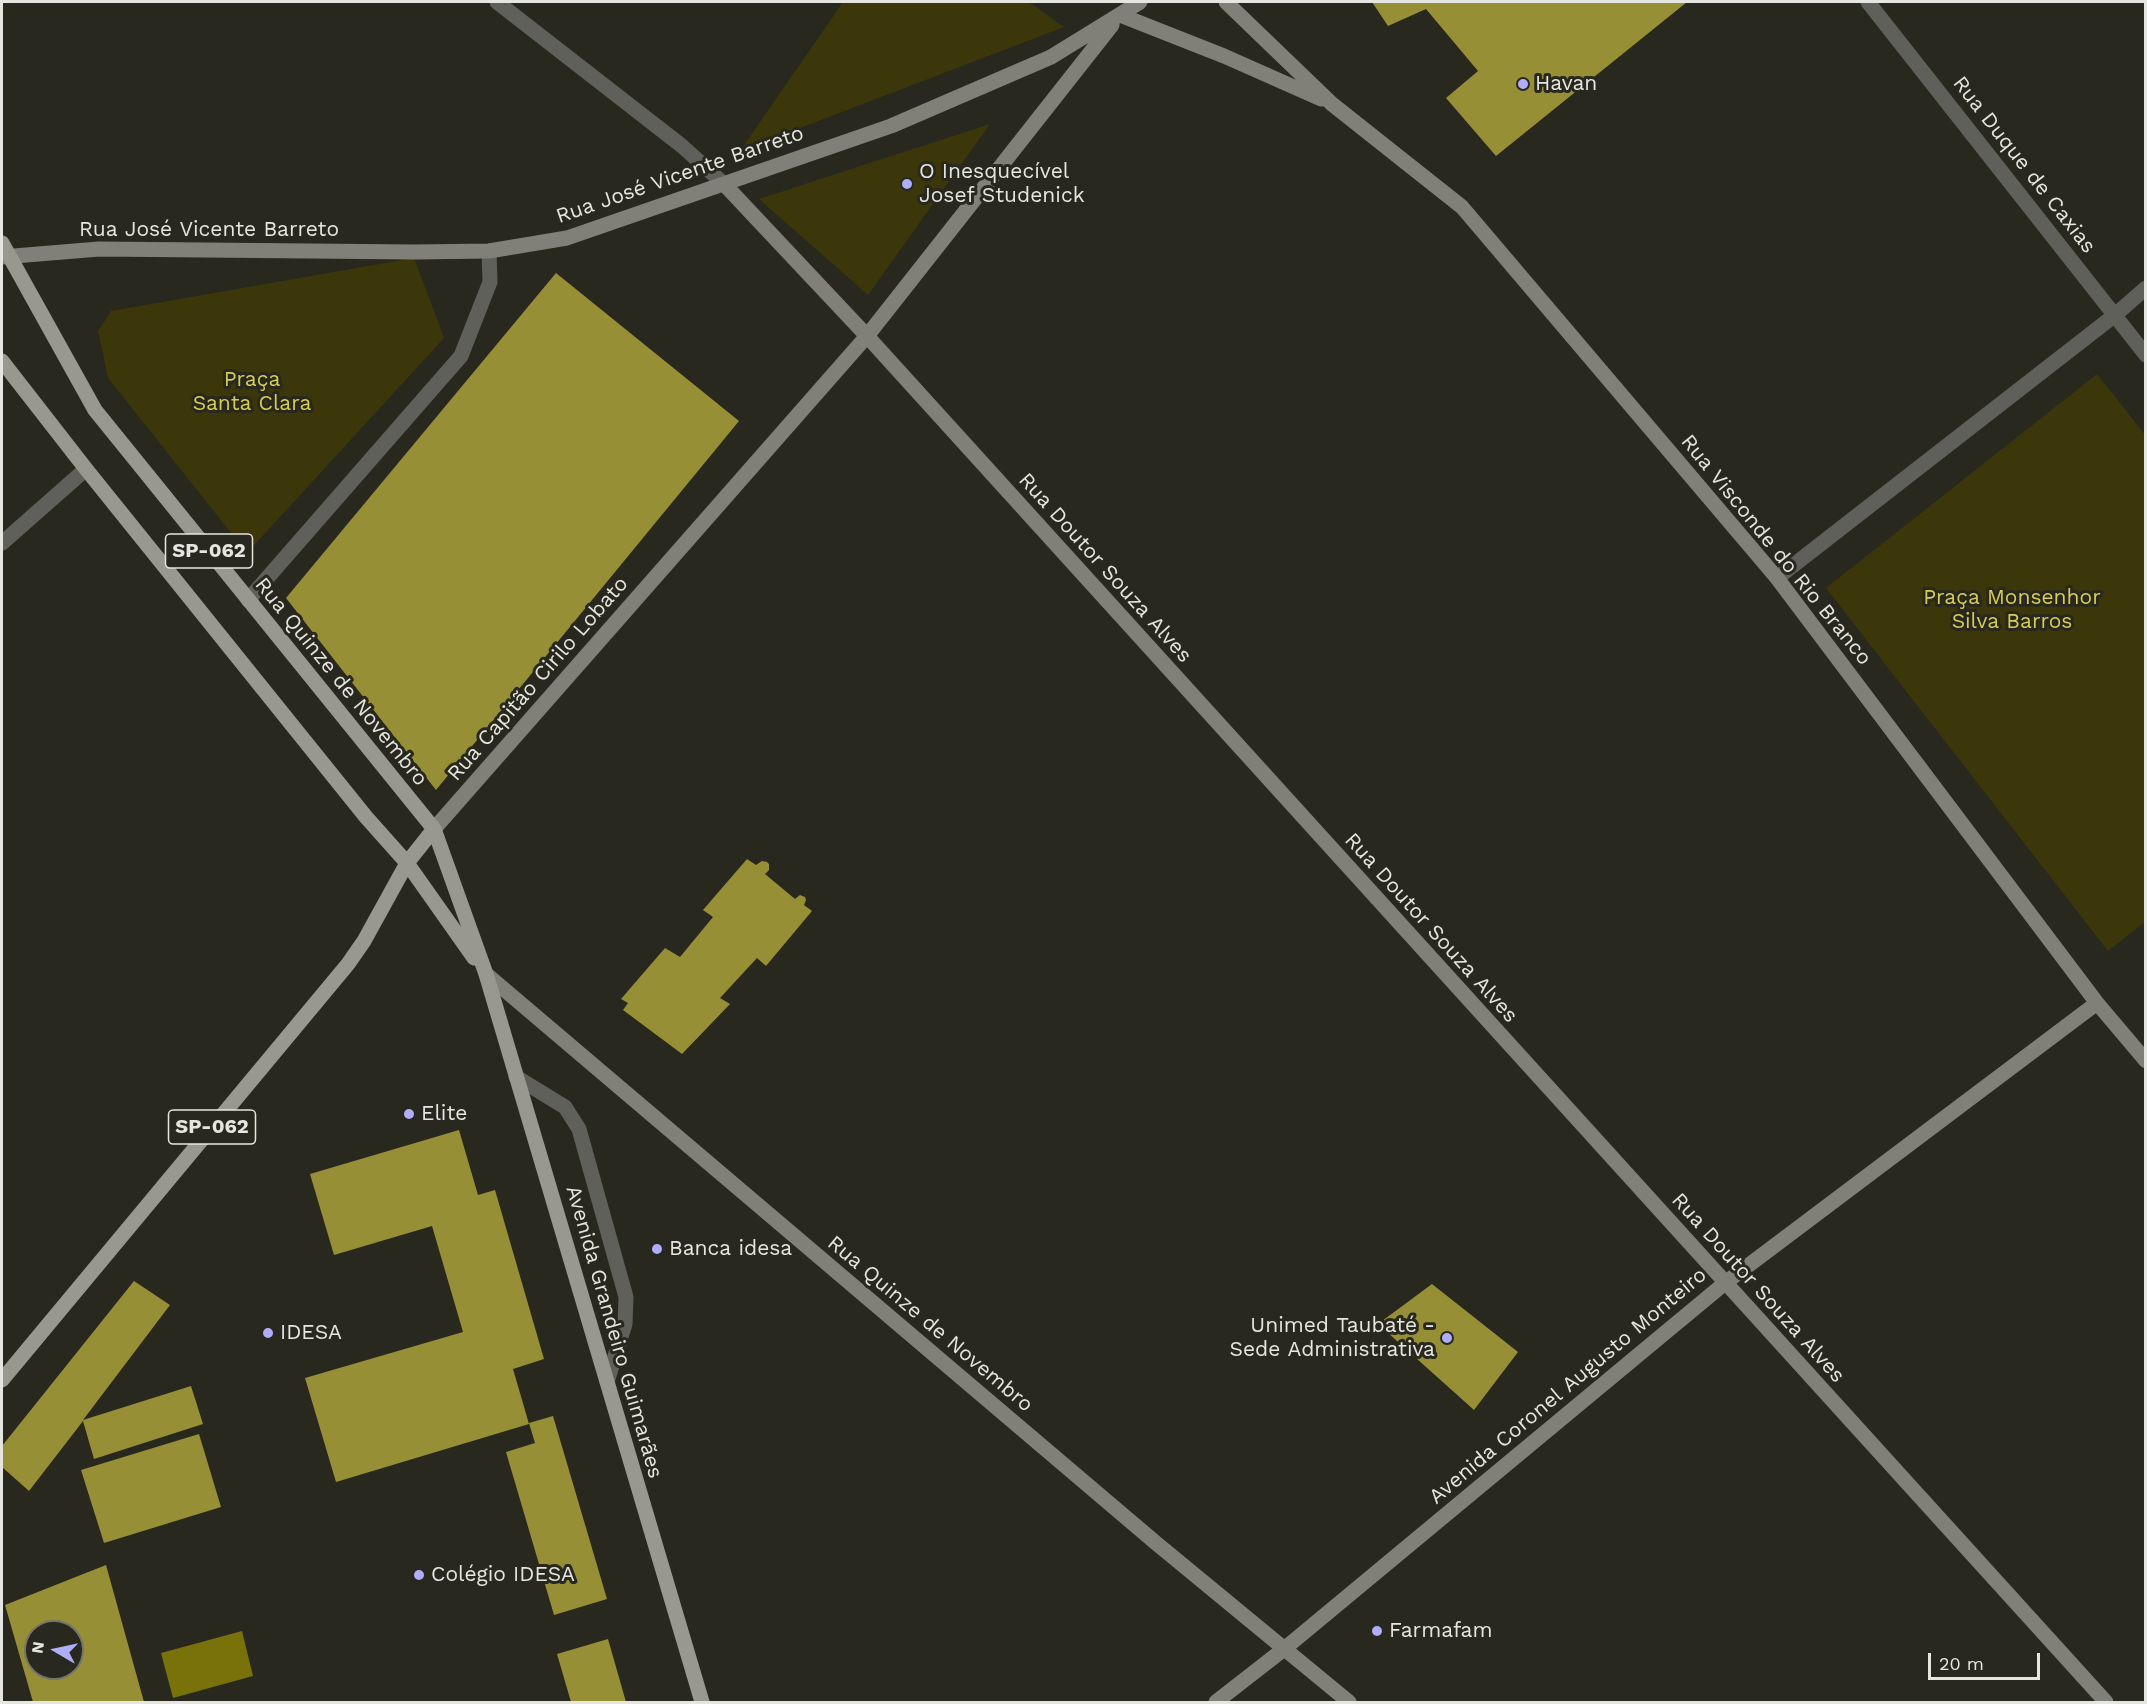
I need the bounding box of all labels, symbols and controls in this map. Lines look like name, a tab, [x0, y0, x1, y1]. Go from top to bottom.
place label: Havan	[1535, 71, 1597, 97]
street label: Rua Duque de Caxias	[1947, 71, 2101, 259]
marker: Havan	[1516, 77, 1530, 91]
street label: Rua José Vicente Barreto	[553, 121, 807, 229]
place label: O Inesquecível Josef Studenick	[919, 159, 1085, 209]
marker: O Inesquecível Josef Studenick	[900, 177, 914, 191]
street label: Rua José Vicente Barreto	[79, 217, 339, 243]
park label: Praça Santa Clara	[193, 367, 311, 417]
street label: Rua Visconde do Rio Branco	[1675, 430, 1877, 670]
street label: Rua Doutor Souza Alves	[1013, 468, 1197, 668]
road number: SP-062	[166, 534, 252, 568]
street label: Rua Capitão Cirilo Lobato	[442, 572, 634, 786]
street label: Rua Quinze de Novembro	[249, 573, 433, 791]
park label: Praça Monsenhor Silva Barros	[1923, 585, 2101, 635]
street label: Rua Doutor Souza Alves	[1339, 828, 1523, 1028]
place label: Elite	[421, 1101, 467, 1127]
marker: Elite	[402, 1107, 416, 1121]
road number: SP-062	[168, 1110, 256, 1144]
street label: Avenida Grandeiro Guimarães	[560, 1183, 668, 1481]
street label: Rua Doutor Souza Alves	[1666, 1188, 1850, 1388]
street label: Rua Quinze de Novembro	[822, 1231, 1038, 1417]
place label: Banca idesa	[669, 1236, 792, 1262]
marker: Banca idesa	[650, 1242, 664, 1256]
street label: Avenida Coronel Augusto Monteiro	[1424, 1262, 1712, 1510]
place label: Unimed Taubaté - Sede Administrativa	[1229, 1313, 1435, 1363]
place label: IDESA	[280, 1320, 342, 1346]
marker: IDESA	[261, 1326, 275, 1340]
marker: Unimed Taubaté - Sede Administrativa	[1440, 1331, 1454, 1345]
place label: Colégio IDESA	[431, 1562, 575, 1588]
marker: Colégio IDESA	[412, 1568, 426, 1582]
place label: Farmafam	[1389, 1618, 1493, 1644]
north arrow	[24, 1620, 84, 1680]
marker: Farmafam	[1370, 1624, 1384, 1638]
text: N	[27, 1640, 48, 1655]
scale bar	[1931, 1641, 2044, 1679]
text: 20 m	[1939, 1653, 1984, 1674]

